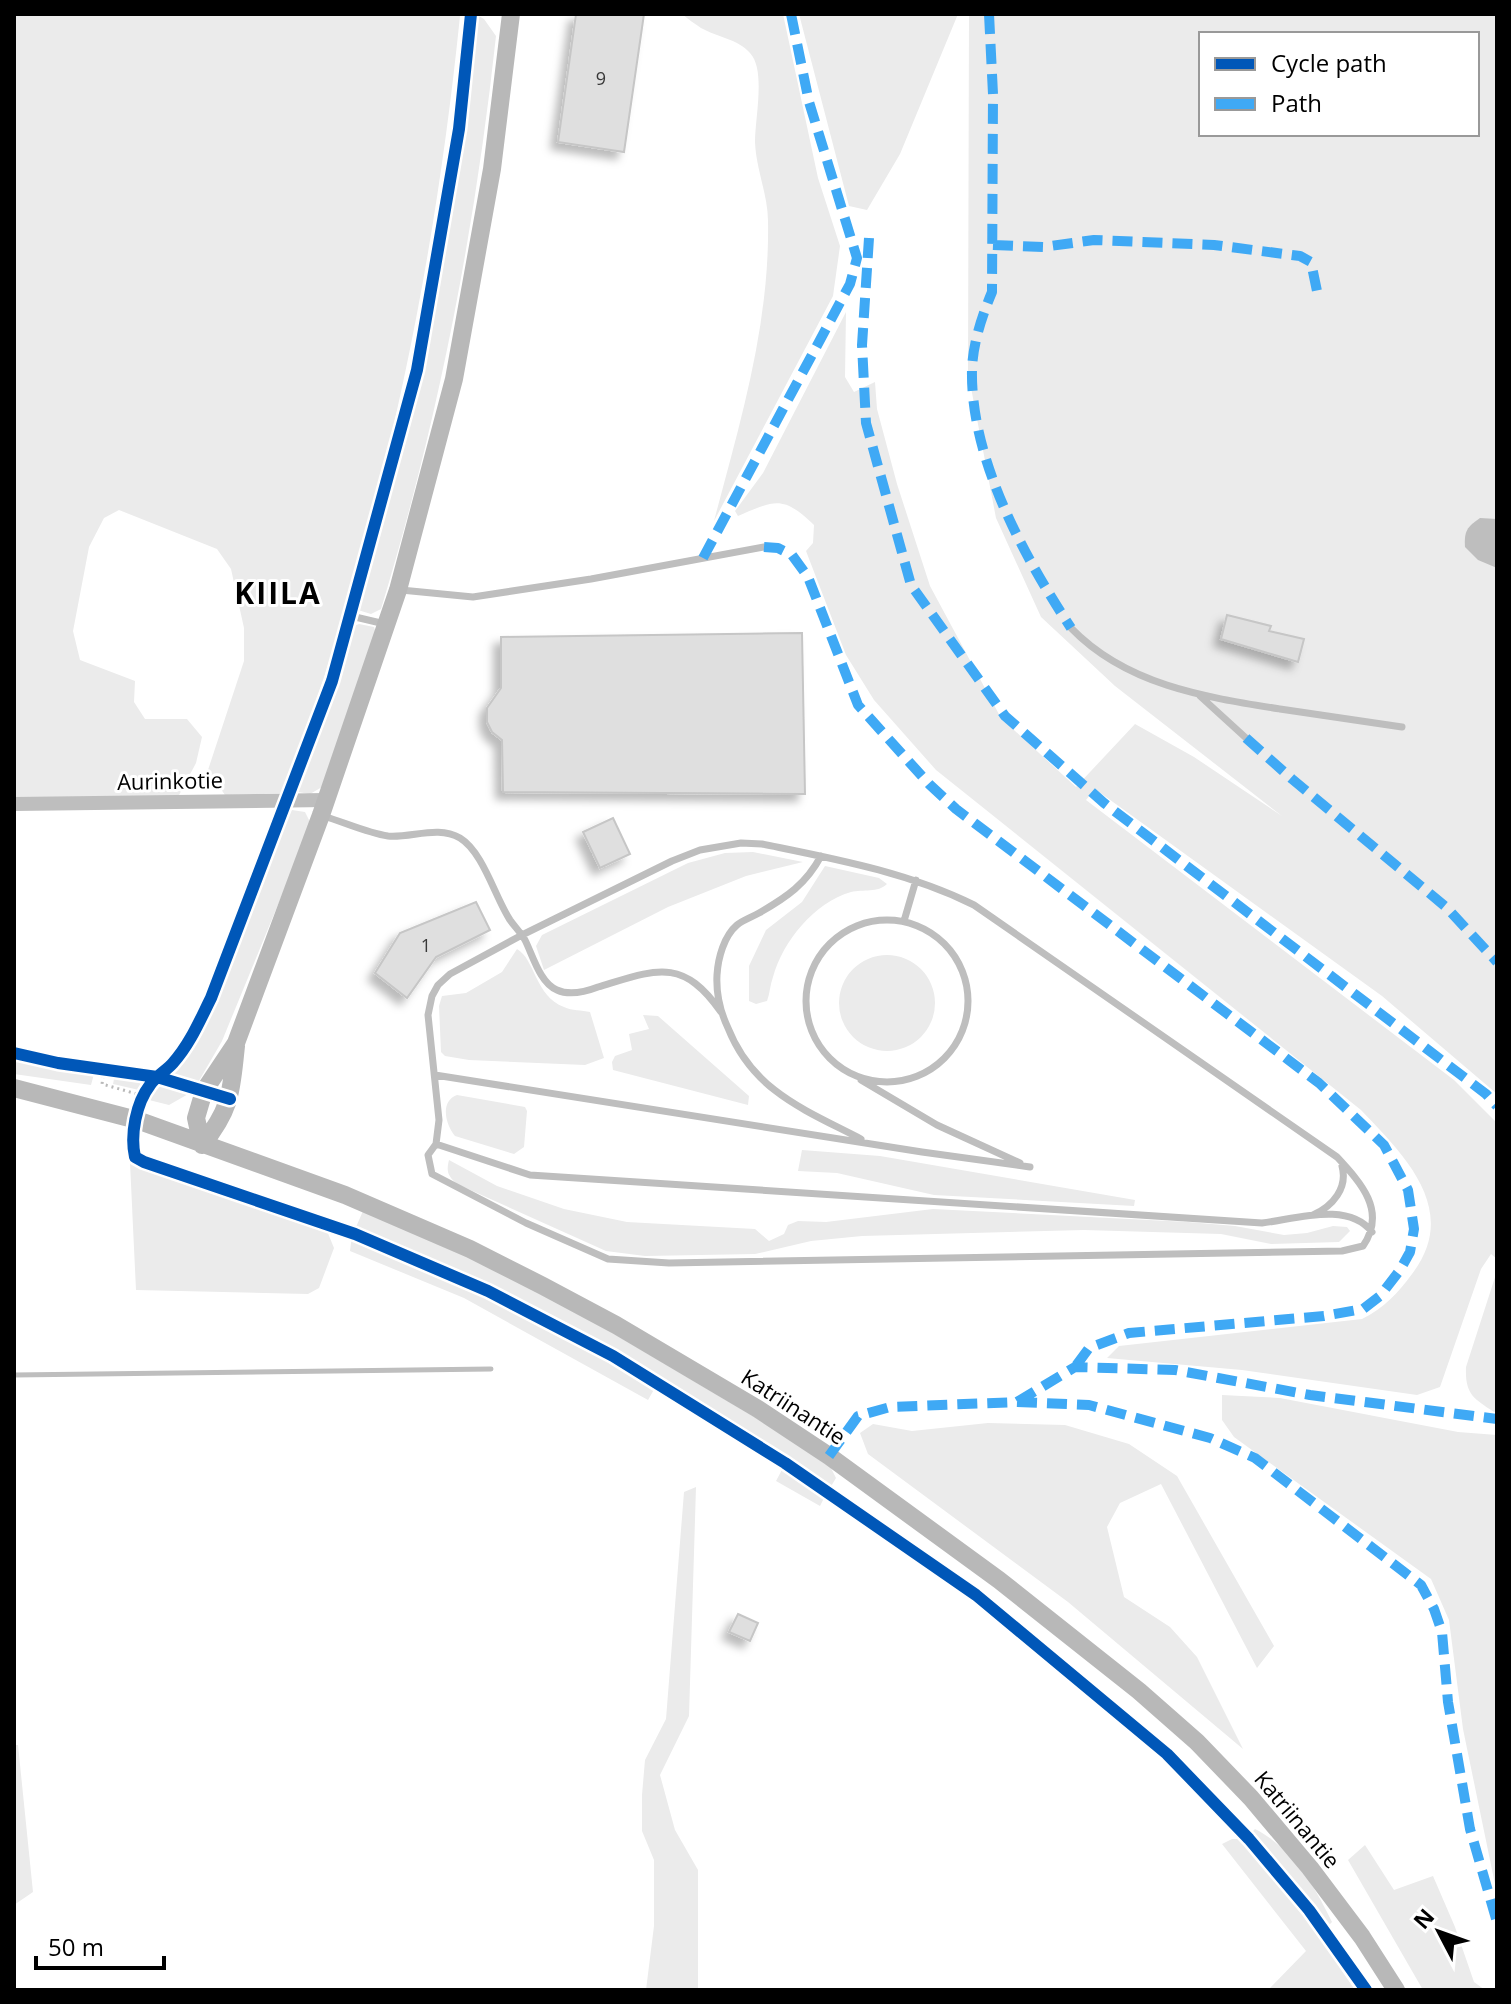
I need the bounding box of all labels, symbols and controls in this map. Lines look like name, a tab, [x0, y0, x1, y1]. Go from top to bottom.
legend	[1199, 32, 1479, 136]
text: Cycle path	[1271, 46, 1387, 79]
house number: 9	[596, 66, 606, 90]
text: Path	[1271, 86, 1322, 119]
district label: KIILA	[234, 572, 322, 613]
street label: Aurinkotie	[117, 764, 223, 796]
house number: 1	[421, 933, 431, 957]
street label: Katriinantie	[736, 1361, 852, 1451]
street label: Katriinantie	[1248, 1764, 1348, 1874]
north arrow	[1399, 1892, 1479, 1972]
text: N	[1406, 1902, 1440, 1935]
scale bar	[36, 1920, 164, 1970]
text: 50 m	[48, 1930, 104, 1963]

